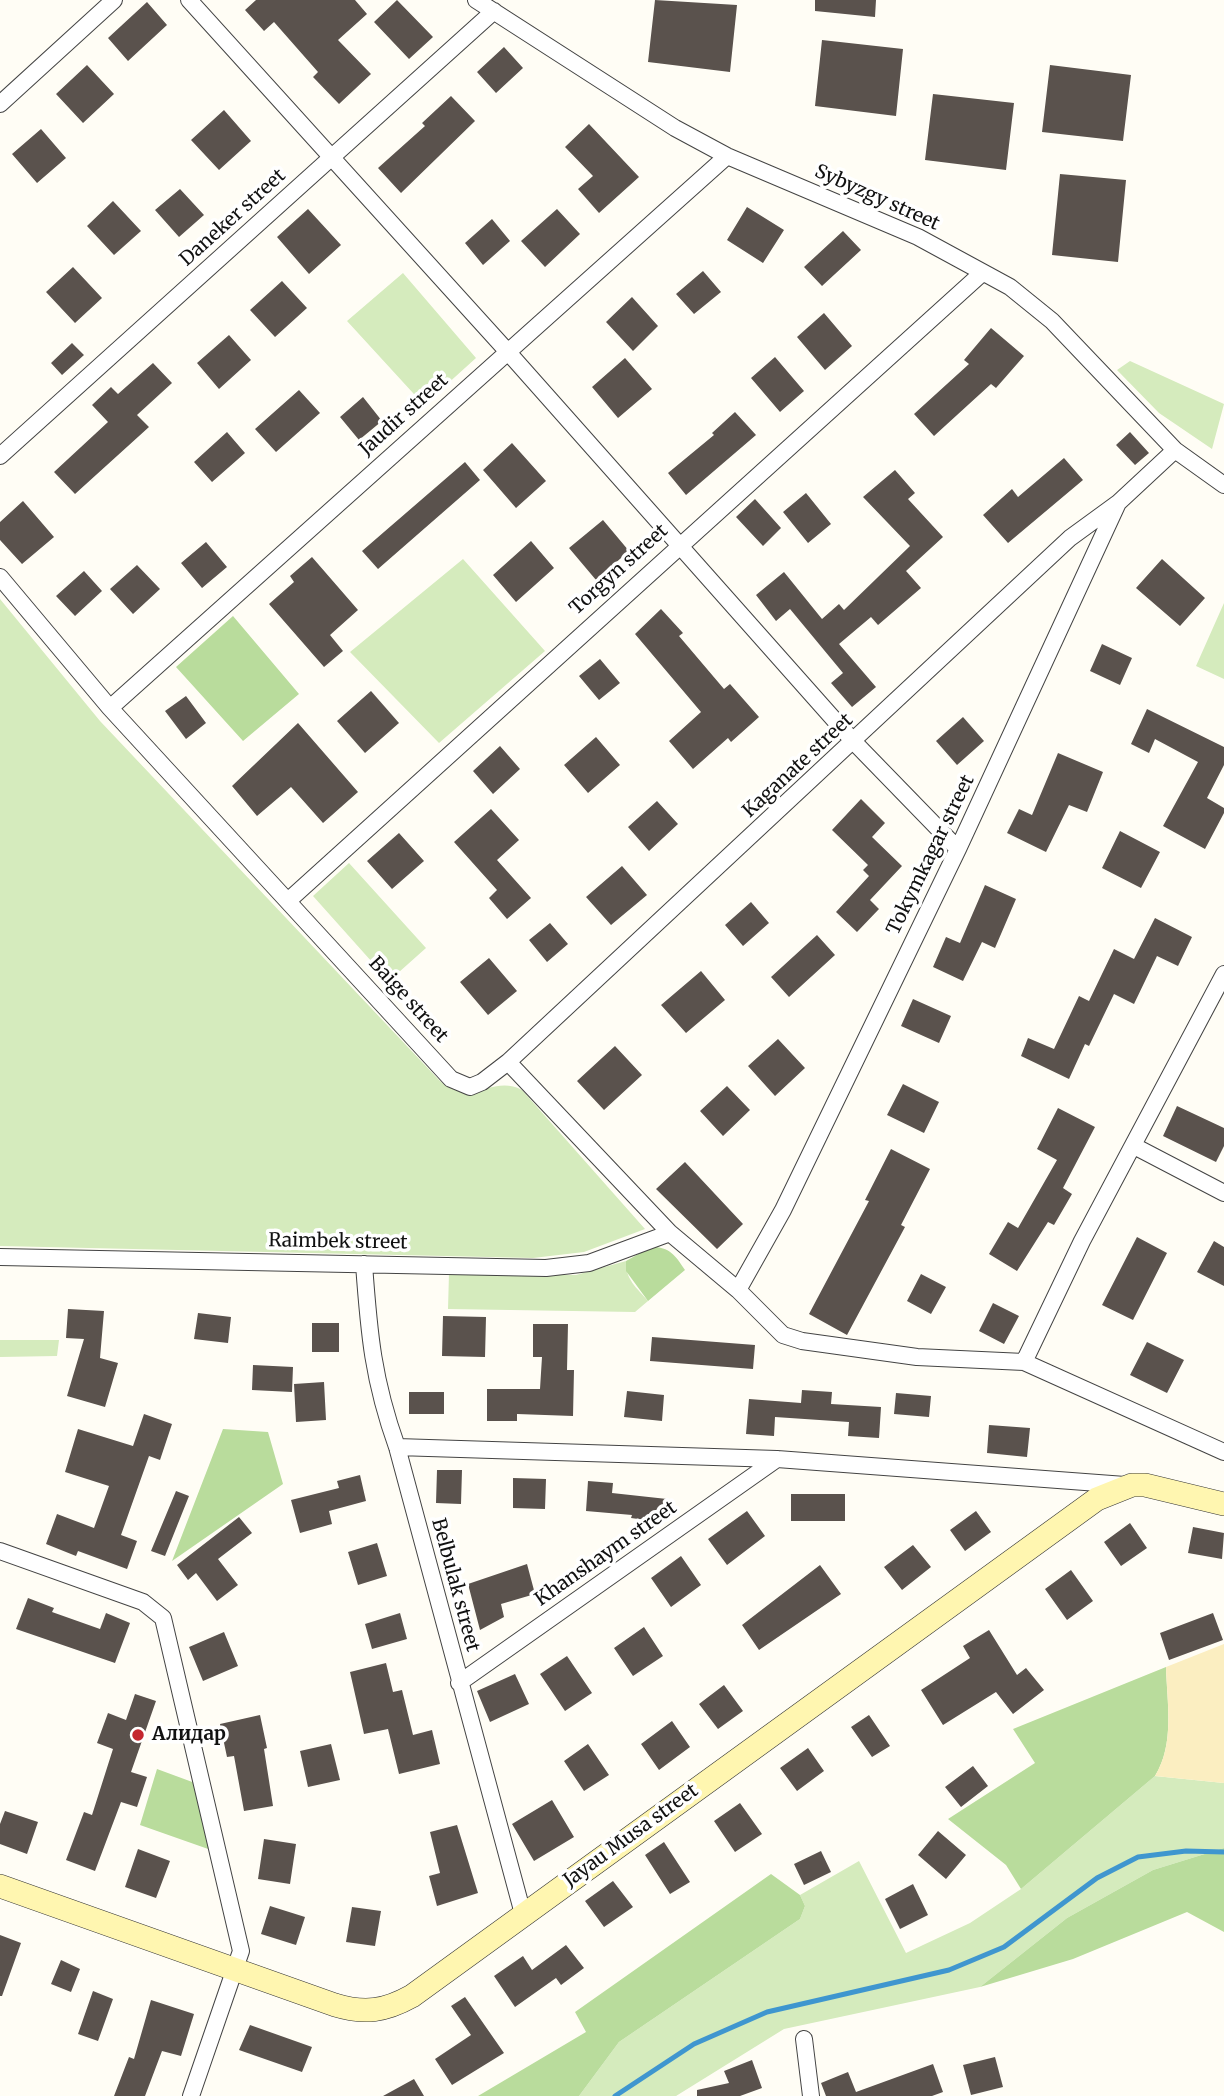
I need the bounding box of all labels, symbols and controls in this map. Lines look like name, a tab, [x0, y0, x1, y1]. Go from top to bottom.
street label: Sybyzgy street	[811, 160, 943, 236]
street label: Daneker street	[176, 165, 290, 271]
street label: Jaudir street	[355, 369, 453, 461]
street label: Torgyn street	[565, 520, 673, 620]
street label: Kaganate street	[738, 709, 858, 823]
street label: Tokymkagar street	[882, 771, 980, 939]
street label: Baige street	[364, 952, 452, 1048]
street label: Raimbek street	[268, 1229, 408, 1255]
street label: Khanshaym street	[531, 1497, 681, 1611]
street label: Belbulak street	[426, 1516, 484, 1654]
place label: Алидар	[152, 1724, 226, 1746]
marker: Алидар	[130, 1727, 146, 1743]
street label: Jayau Musa street	[559, 1780, 703, 1892]

